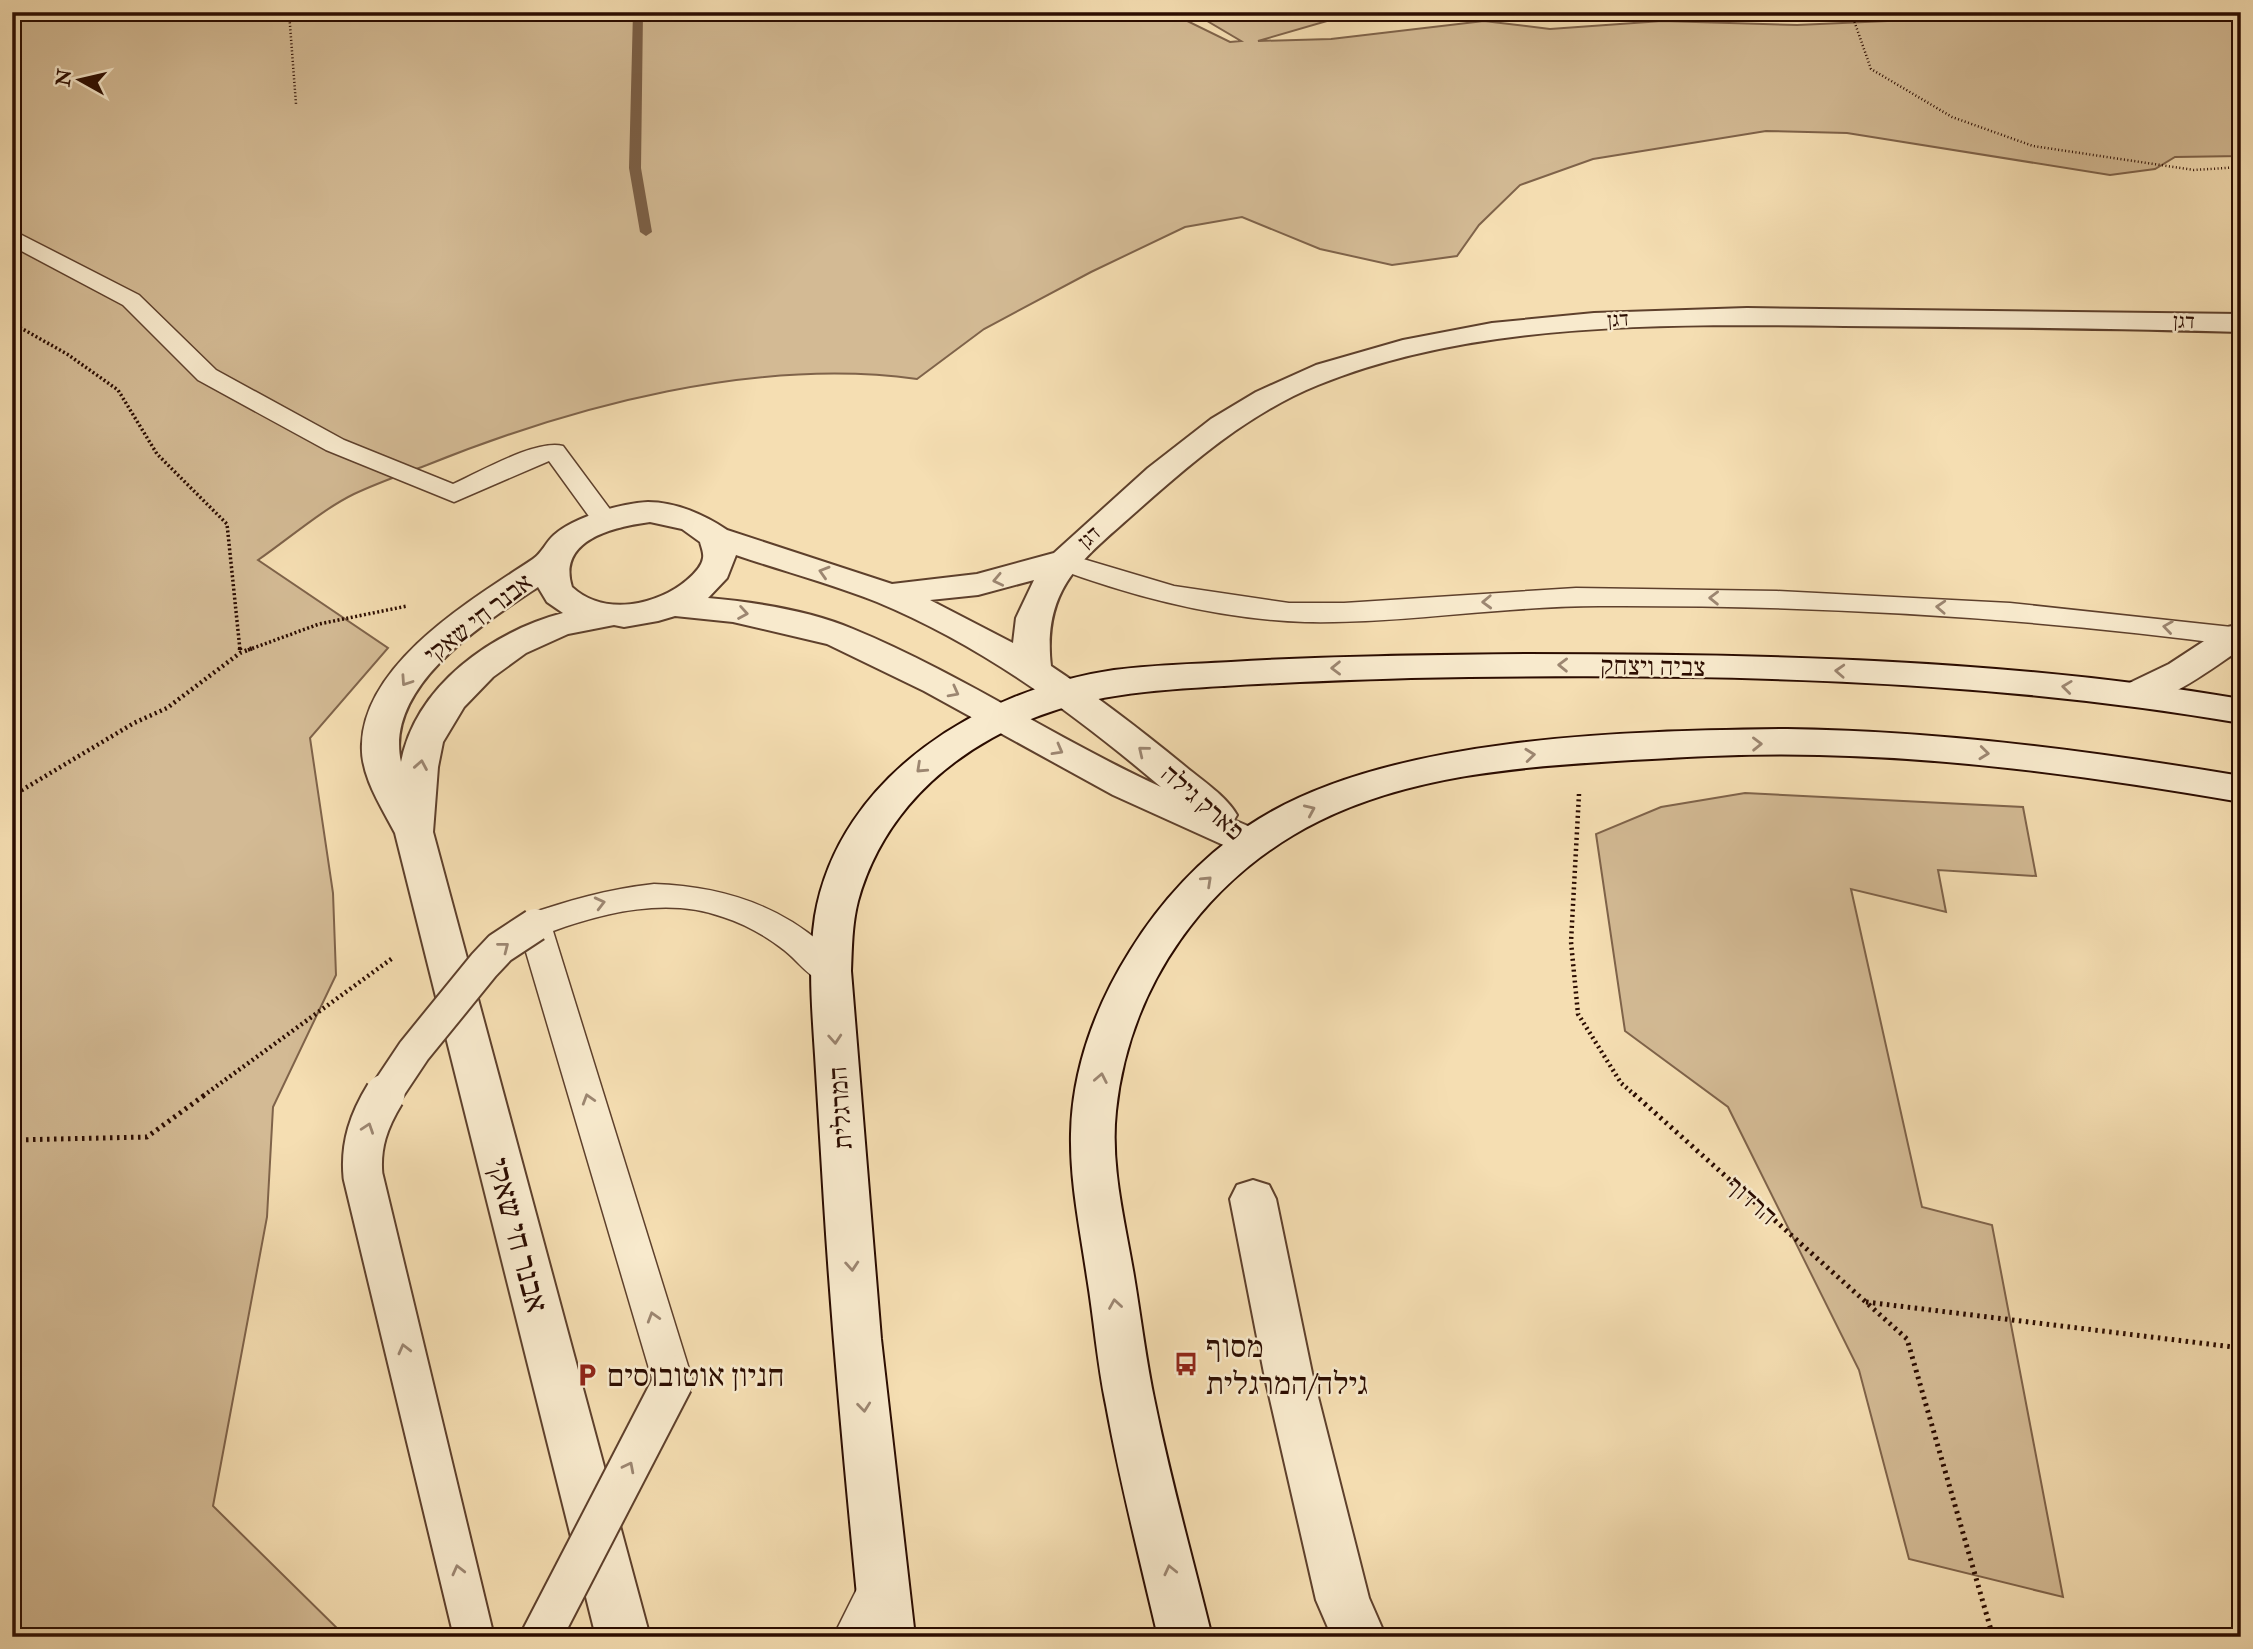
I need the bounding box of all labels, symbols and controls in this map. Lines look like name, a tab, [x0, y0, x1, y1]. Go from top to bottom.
north arrow	[46, 46, 116, 116]
text: N	[51, 67, 77, 89]
street label: דגן	[1606, 305, 1630, 334]
street label: דגן	[2173, 308, 2195, 335]
street label: דגן	[1072, 520, 1106, 555]
street label: אבנר חי שאקי	[418, 566, 539, 671]
one-way arrow	[818, 566, 830, 581]
one-way arrow	[992, 572, 1004, 586]
one-way arrow	[1708, 591, 1719, 606]
one-way arrow	[1481, 594, 1492, 609]
one-way arrow	[1936, 599, 1947, 614]
one-way arrow	[736, 605, 748, 620]
one-way arrow	[2162, 620, 2174, 635]
street label: צביה ויצחק	[1600, 650, 1706, 684]
one-way arrow	[1558, 657, 1568, 673]
one-way arrow	[1330, 660, 1341, 676]
one-way arrow	[1834, 664, 1845, 679]
one-way arrow	[402, 673, 415, 686]
one-way arrow	[2061, 679, 2072, 694]
one-way arrow	[947, 684, 960, 698]
one-way arrow	[1752, 736, 1762, 752]
one-way arrow	[1051, 742, 1063, 755]
one-way arrow	[1979, 745, 1990, 760]
one-way arrow	[1139, 747, 1152, 759]
one-way arrow	[1524, 748, 1535, 763]
street label: פארק גילה	[1154, 758, 1251, 848]
one-way arrow	[413, 759, 428, 771]
one-way arrow	[916, 760, 929, 772]
one-way arrow	[1303, 804, 1315, 818]
one-way arrow	[1199, 877, 1212, 890]
one-way arrow	[593, 897, 605, 911]
one-way arrow	[496, 943, 509, 955]
one-way arrow	[827, 1034, 842, 1045]
street label: המרגלית	[822, 1066, 860, 1150]
one-way arrow	[1092, 1072, 1107, 1084]
one-way arrow	[581, 1093, 596, 1105]
one-way arrow	[360, 1122, 374, 1134]
street label: אבנר חי שאקי	[477, 1153, 557, 1317]
street label: הרדוף	[1719, 1170, 1783, 1232]
one-way arrow	[844, 1261, 859, 1272]
one-way arrow	[1107, 1298, 1122, 1310]
one-way arrow	[647, 1311, 661, 1324]
place label: מסוף גילה/המרגלית	[1206, 1327, 1368, 1404]
one-way arrow	[398, 1343, 412, 1355]
bus stop icon: מסוף גילה/המרגלית	[1172, 1350, 1200, 1378]
place label: חניון אוטובוסים	[607, 1356, 784, 1396]
parking icon: חניון אוטובוסים	[573, 1361, 601, 1389]
one-way arrow	[856, 1401, 871, 1413]
one-way arrow	[620, 1462, 634, 1474]
one-way arrow	[451, 1564, 466, 1576]
one-way arrow	[1163, 1564, 1178, 1576]

